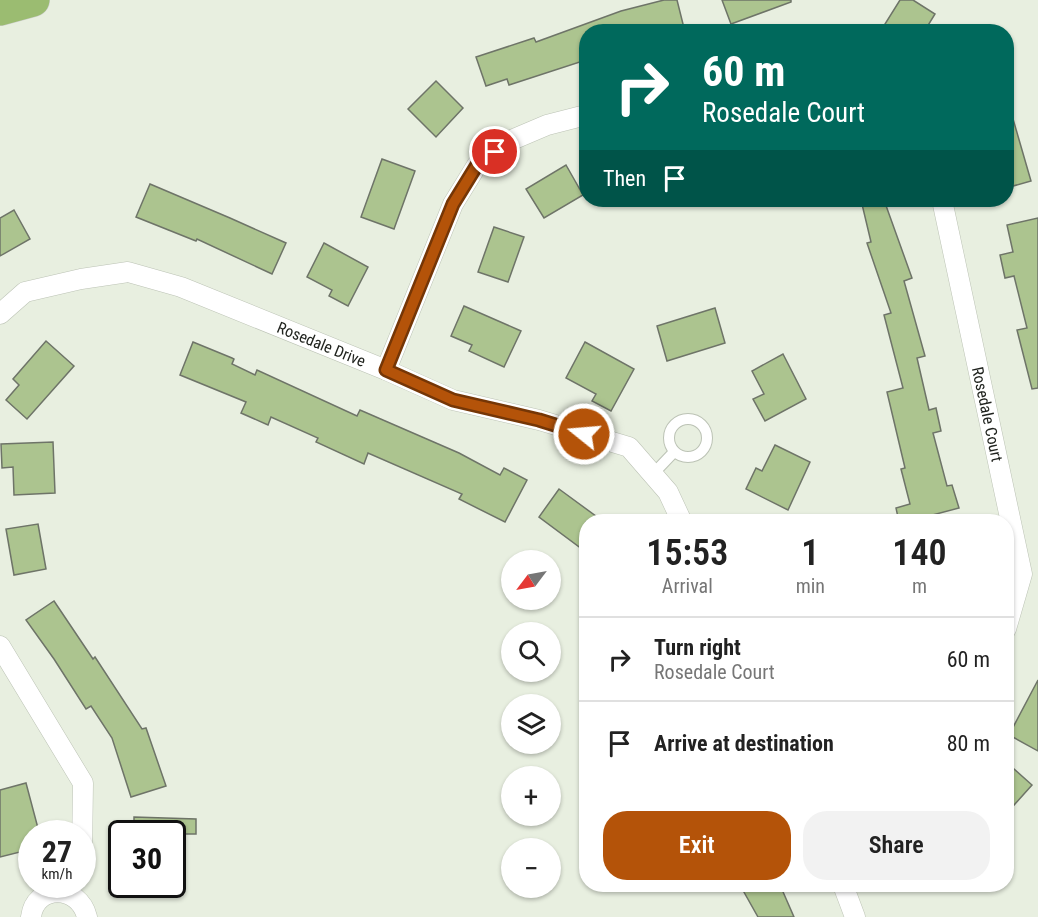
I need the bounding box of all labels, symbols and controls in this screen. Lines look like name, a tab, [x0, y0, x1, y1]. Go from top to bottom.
text: 60 m	[702, 47, 785, 96]
icon: right	[603, 48, 681, 126]
text: Rosedale Court	[702, 97, 865, 129]
pin	[469, 126, 520, 177]
icon: arrive	[478, 135, 511, 168]
icon: arrive	[658, 162, 691, 195]
text: Then	[603, 166, 646, 191]
street label: Rosedale Drive	[275, 318, 369, 370]
street label: Rosedale Court	[968, 365, 1007, 464]
position arrow	[552, 402, 616, 466]
text: 15:53	[646, 532, 728, 574]
text: 1	[801, 532, 819, 574]
text: 140	[892, 532, 947, 574]
north arrow	[501, 550, 561, 610]
map controls	[501, 550, 561, 898]
text: Arrival	[662, 574, 713, 598]
text: min	[796, 574, 825, 598]
text: m	[912, 574, 927, 598]
button: search	[501, 622, 561, 682]
text: Turn right	[654, 635, 741, 660]
icon: right	[603, 643, 636, 676]
text: 60 m	[947, 647, 990, 672]
text: Rosedale Court	[654, 660, 775, 684]
button: layers	[501, 694, 561, 754]
icon: arrive	[603, 727, 636, 760]
text: Arrive at destination	[654, 731, 834, 756]
text: 80 m	[947, 731, 990, 756]
button: +	[501, 766, 561, 826]
button: Exit	[603, 811, 791, 880]
button: Share	[803, 811, 990, 880]
speed limit sign: 30	[108, 820, 186, 898]
text: 27	[42, 834, 72, 869]
button: −	[501, 838, 561, 898]
text: km/h	[42, 865, 72, 883]

